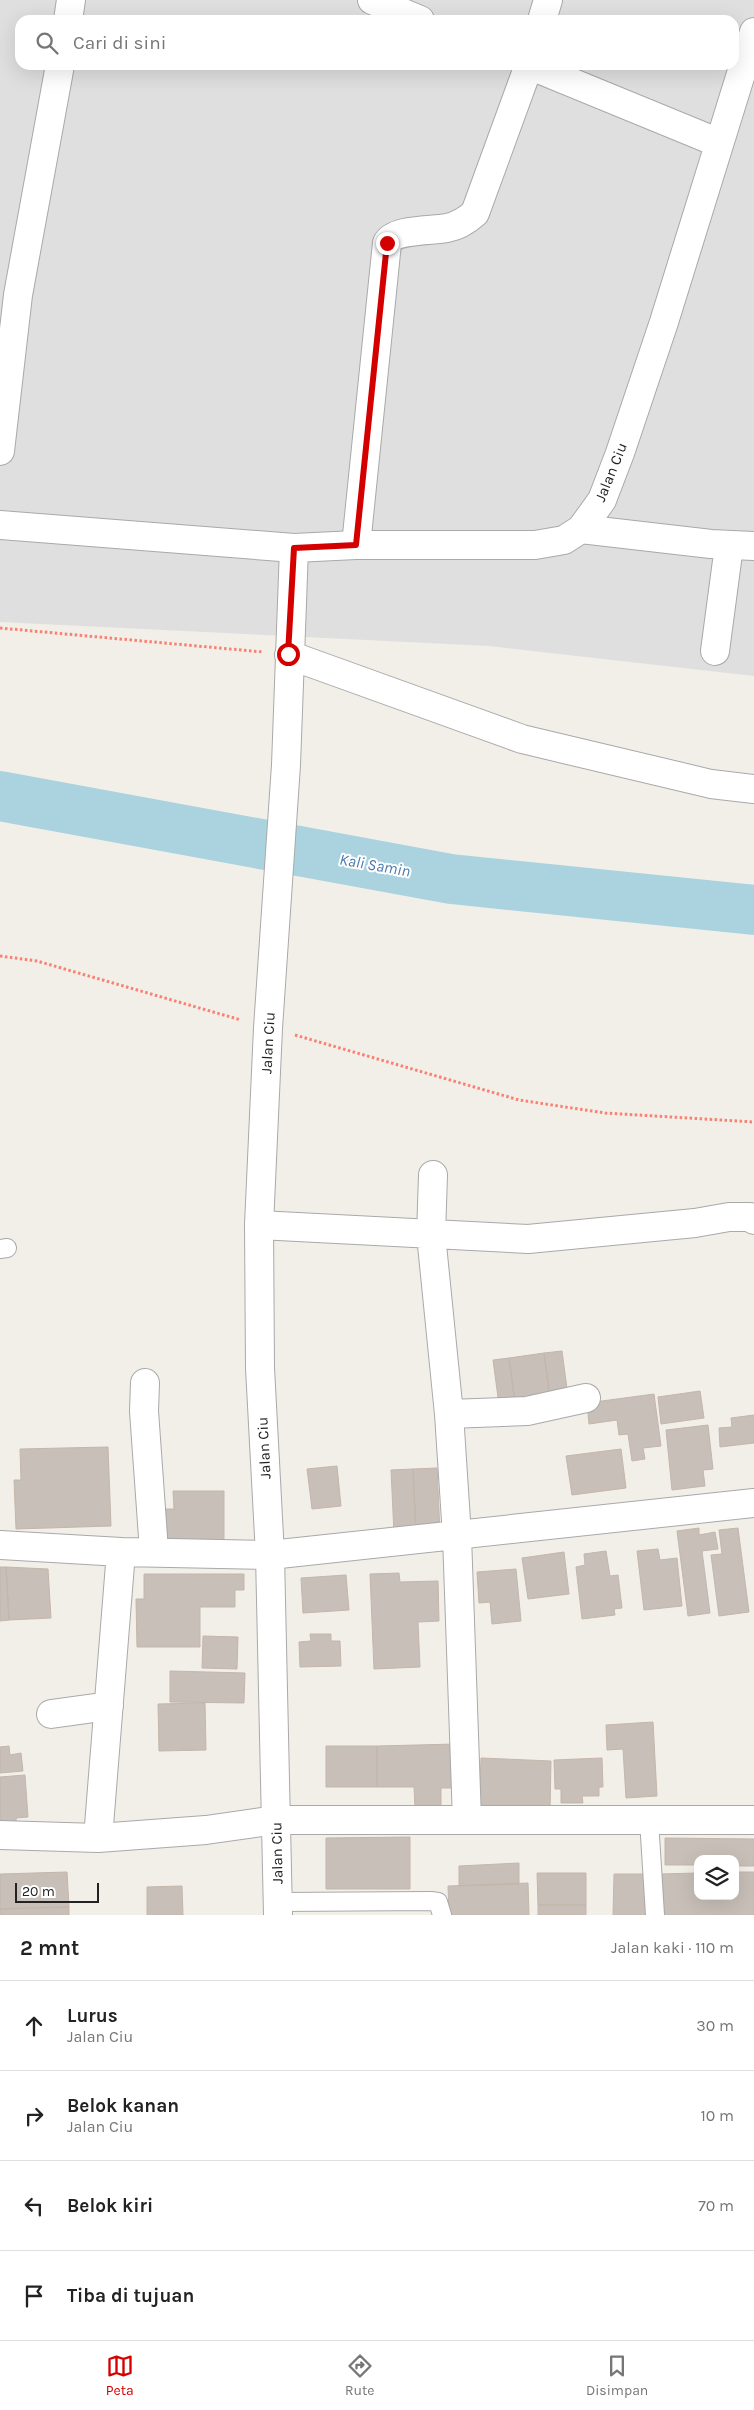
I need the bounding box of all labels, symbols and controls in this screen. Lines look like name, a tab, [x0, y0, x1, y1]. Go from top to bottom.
search box	[15, 15, 739, 70]
icon: search	[33, 29, 61, 57]
text: Cari di sini	[73, 32, 166, 54]
route end	[376, 232, 399, 255]
street label: Jalan Ciu	[591, 440, 631, 504]
route start	[277, 643, 300, 666]
water label: Kali Samin	[338, 849, 412, 881]
street label: Jalan Ciu	[257, 1012, 279, 1074]
street label: Jalan Ciu	[253, 1417, 275, 1479]
street label: Jalan Ciu	[267, 1822, 287, 1884]
map controls	[694, 1855, 739, 1900]
button: layers	[694, 1855, 739, 1900]
scale bar	[15, 1880, 99, 1903]
text: 20 m	[22, 1883, 55, 1900]
text: 2 mnt	[20, 1936, 79, 1960]
text: Jalan kaki · 110 m	[611, 1938, 734, 1957]
text: Lurus	[67, 2005, 118, 2027]
icon: ahead	[20, 2012, 48, 2040]
text: 30 m	[696, 2016, 734, 2035]
text: Jalan Ciu	[67, 2027, 133, 2046]
text: Belok kanan	[67, 2095, 179, 2117]
icon: right	[20, 2102, 48, 2130]
text: 10 m	[700, 2106, 734, 2125]
text: Jalan Ciu	[67, 2117, 133, 2136]
icon: left	[20, 2192, 48, 2220]
text: Belok kiri	[67, 2195, 153, 2217]
text: 70 m	[698, 2196, 734, 2215]
icon: arrive	[20, 2282, 48, 2310]
text: Tiba di tujuan	[67, 2285, 194, 2307]
tab: Peta	[106, 2352, 134, 2399]
tab: Rute	[345, 2352, 375, 2399]
tab: Disimpan	[586, 2352, 648, 2399]

